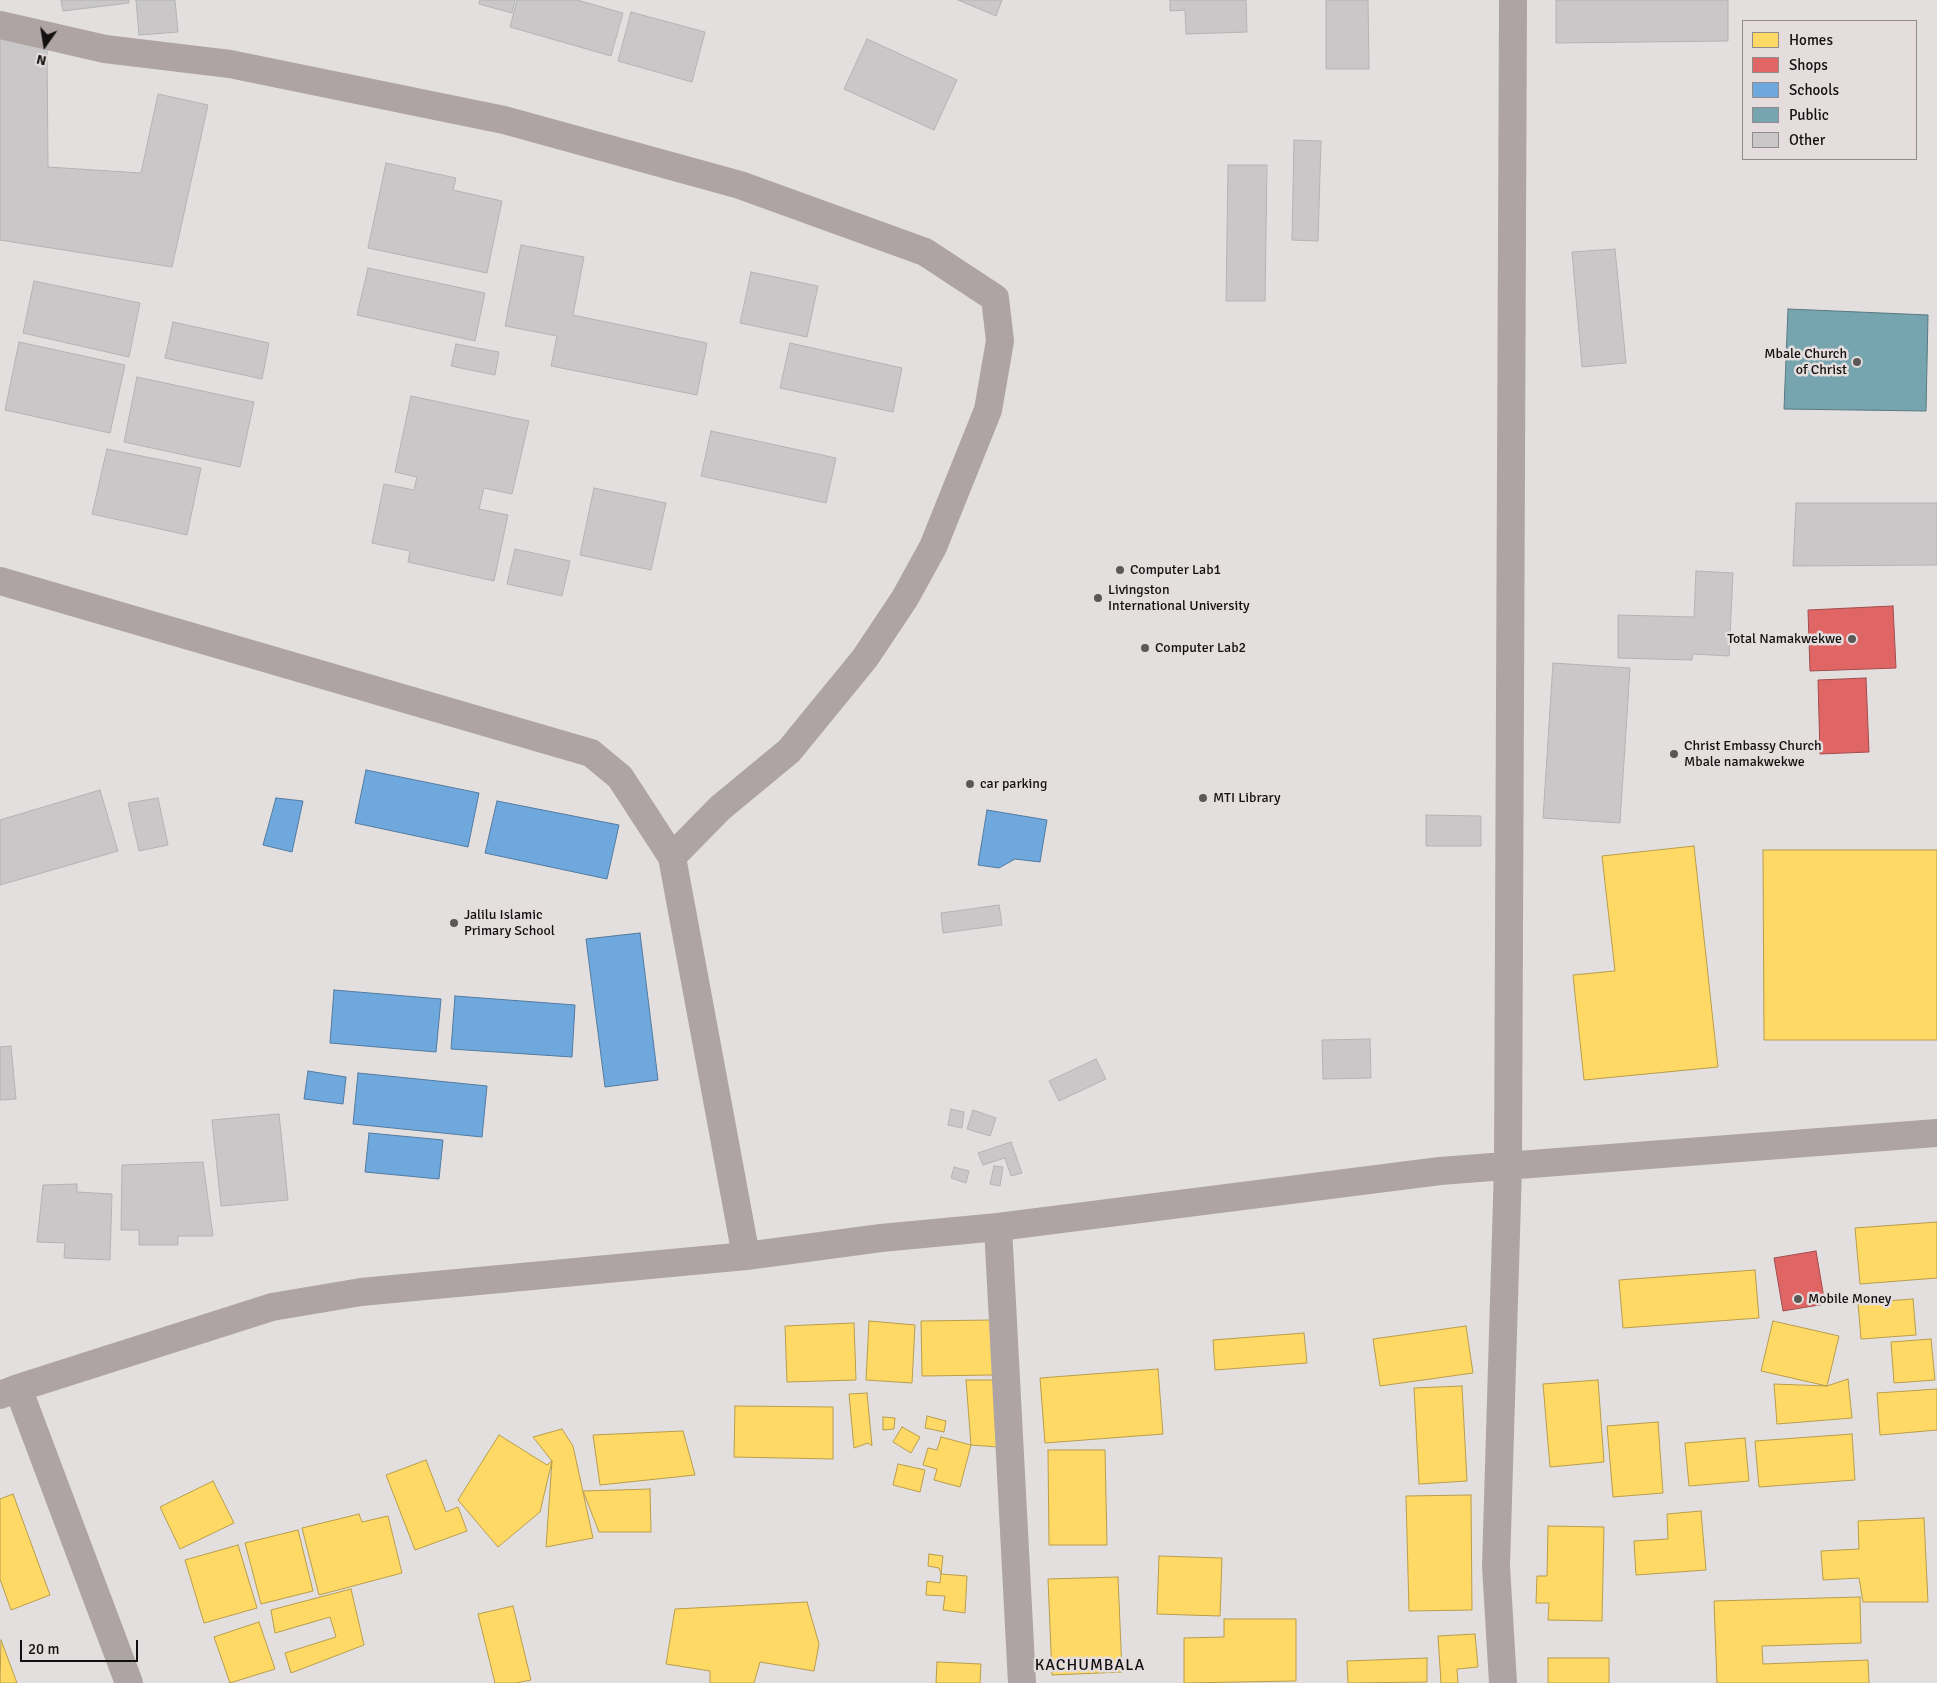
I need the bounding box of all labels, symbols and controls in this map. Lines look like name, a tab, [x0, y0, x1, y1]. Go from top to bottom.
north arrow	[20, 20, 70, 70]
legend	[1742, 20, 1917, 160]
text: Homes	[1789, 31, 1833, 49]
text: N	[35, 51, 48, 69]
text: Shops	[1789, 56, 1828, 74]
text: Schools	[1789, 81, 1839, 99]
text: Public	[1789, 106, 1829, 124]
text: Other	[1789, 131, 1825, 149]
place label: Mbale Church of Christ	[1764, 346, 1847, 378]
marker: Mbale Church of Christ	[1851, 356, 1863, 368]
place label: Computer Lab1	[1130, 562, 1221, 578]
marker: Computer Lab1	[1114, 564, 1126, 576]
place label: Livingston International University	[1108, 582, 1250, 614]
marker: Livingston International University	[1092, 592, 1104, 604]
place label: Total Namakwekwe	[1727, 631, 1842, 647]
marker: Total Namakwekwe	[1846, 633, 1858, 645]
place label: Computer Lab2	[1155, 640, 1246, 656]
marker: Computer Lab2	[1139, 642, 1151, 654]
place label: Christ Embassy Church Mbale namakwekwe	[1684, 738, 1822, 770]
marker: Christ Embassy Church Mbale namakwekwe	[1668, 748, 1680, 760]
place label: car parking	[980, 776, 1047, 792]
marker: car parking	[964, 778, 976, 790]
place label: MTI Library	[1213, 790, 1281, 806]
marker: MTI Library	[1197, 792, 1209, 804]
place label: Jalilu Islamic Primary School	[464, 907, 555, 940]
marker: Jalilu Islamic Primary School	[448, 917, 460, 929]
place label: Mobile Money	[1808, 1291, 1891, 1307]
marker: Mobile Money	[1792, 1293, 1804, 1305]
scale bar	[22, 1630, 140, 1662]
text: 20 m	[28, 1640, 59, 1658]
district label: KACHUMBALA	[1033, 1656, 1147, 1676]

